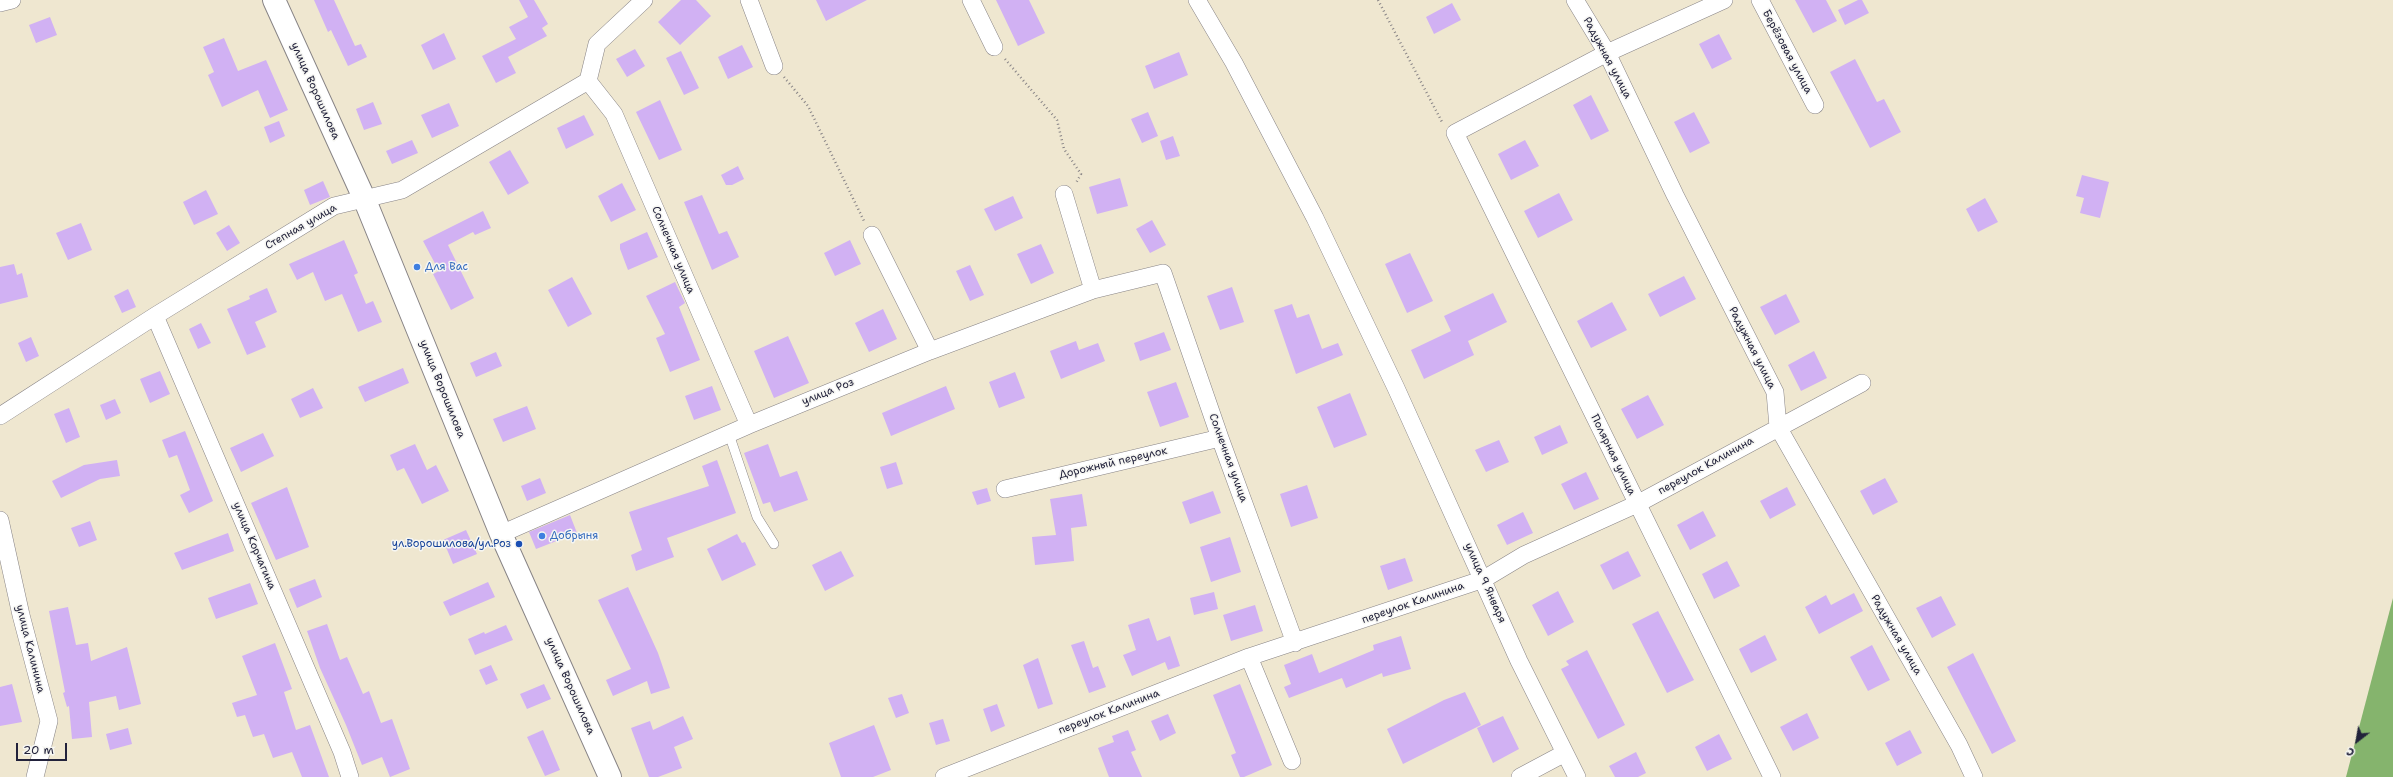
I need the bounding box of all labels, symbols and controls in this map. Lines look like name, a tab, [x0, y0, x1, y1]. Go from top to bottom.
street label: Берёзовая улица	[1759, 8, 1815, 96]
street label: Радужная улица	[1580, 15, 1634, 101]
street label: улица Ворошилова	[288, 40, 342, 142]
street label: Степная улица	[263, 201, 339, 253]
street label: Солнечная улица	[649, 204, 697, 296]
place label: Для Вас	[425, 260, 468, 274]
marker: Для Вас	[412, 262, 422, 272]
street label: Радужная улица	[1726, 305, 1778, 391]
street label: улица Ворошилова	[416, 338, 468, 440]
street label: улица Роз	[800, 376, 856, 408]
street label: Солнечная улица	[1206, 412, 1250, 504]
street label: Полярная улица	[1588, 412, 1638, 498]
street label: переулок Калинина	[1656, 434, 1756, 498]
street label: Дорожный переулок	[1058, 444, 1168, 482]
street label: улица Корчагина	[230, 500, 278, 592]
place label: Добрыня	[550, 529, 598, 543]
marker: Добрыня	[537, 531, 547, 541]
place label: ул.Ворошилова/ул.Роз	[392, 537, 511, 551]
marker: ул.Ворошилова/ул.Роз	[514, 539, 524, 549]
street label: улица 9 Января	[1461, 541, 1509, 625]
street label: переулок Калинина	[1360, 579, 1466, 627]
street label: Радужная улица	[1868, 593, 1924, 677]
street label: улица Калинина	[13, 603, 47, 695]
street label: улица Ворошилова	[543, 635, 597, 737]
street label: переулок Калинина	[1057, 687, 1161, 737]
north arrow	[2337, 721, 2377, 761]
scale bar	[18, 735, 69, 761]
text: 20 m	[23, 742, 54, 758]
text: С	[2344, 744, 2357, 760]

